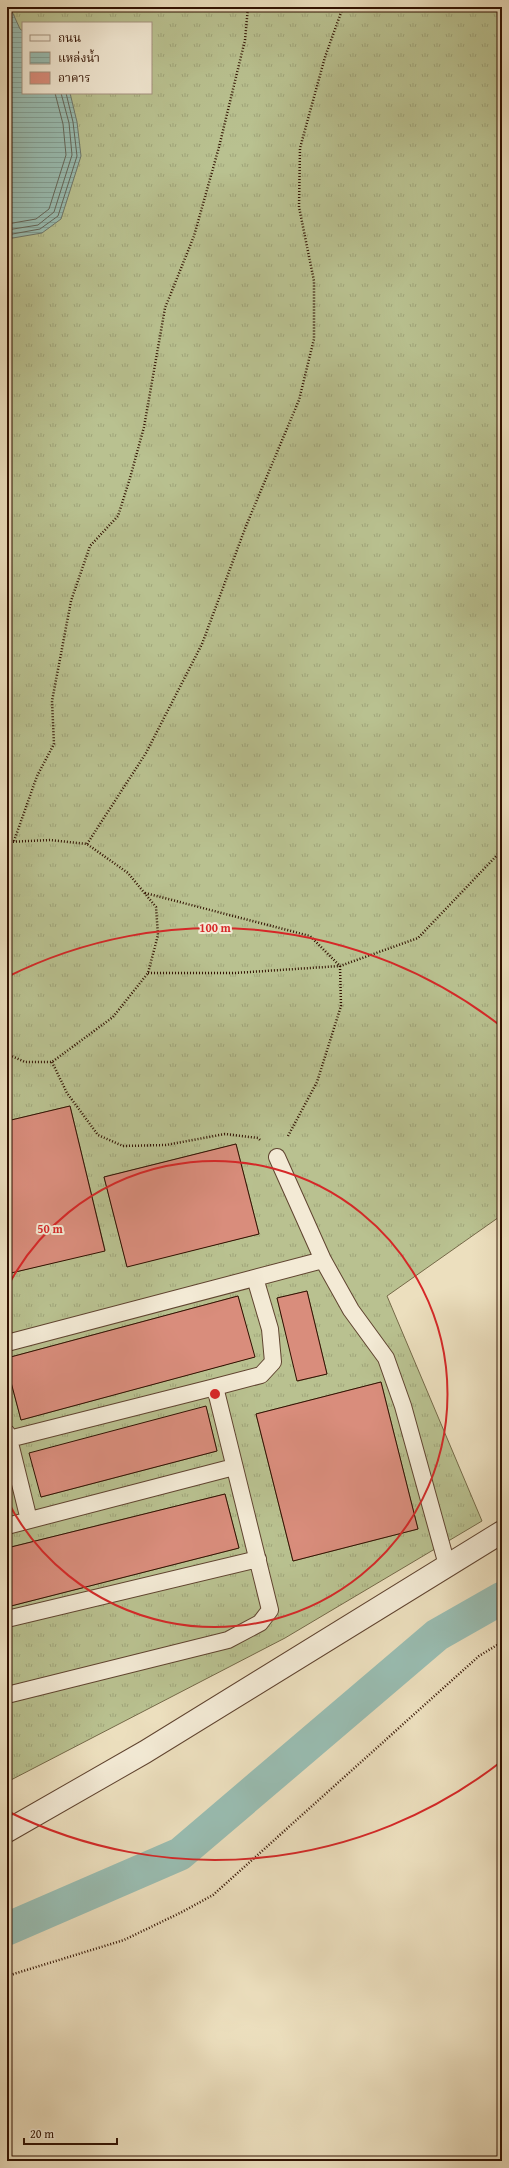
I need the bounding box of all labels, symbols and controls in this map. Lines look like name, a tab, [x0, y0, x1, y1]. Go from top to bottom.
legend	[22, 22, 152, 94]
text: ถนน	[58, 29, 81, 46]
text: แหล่งน้ำ	[58, 49, 100, 66]
text: อาคาร	[58, 69, 90, 86]
text: 100 m	[199, 919, 232, 936]
text: 50 m	[37, 1220, 63, 1237]
centre of rings	[208, 1387, 222, 1401]
scale bar	[24, 2120, 117, 2146]
text: 20 m	[30, 2125, 54, 2142]

